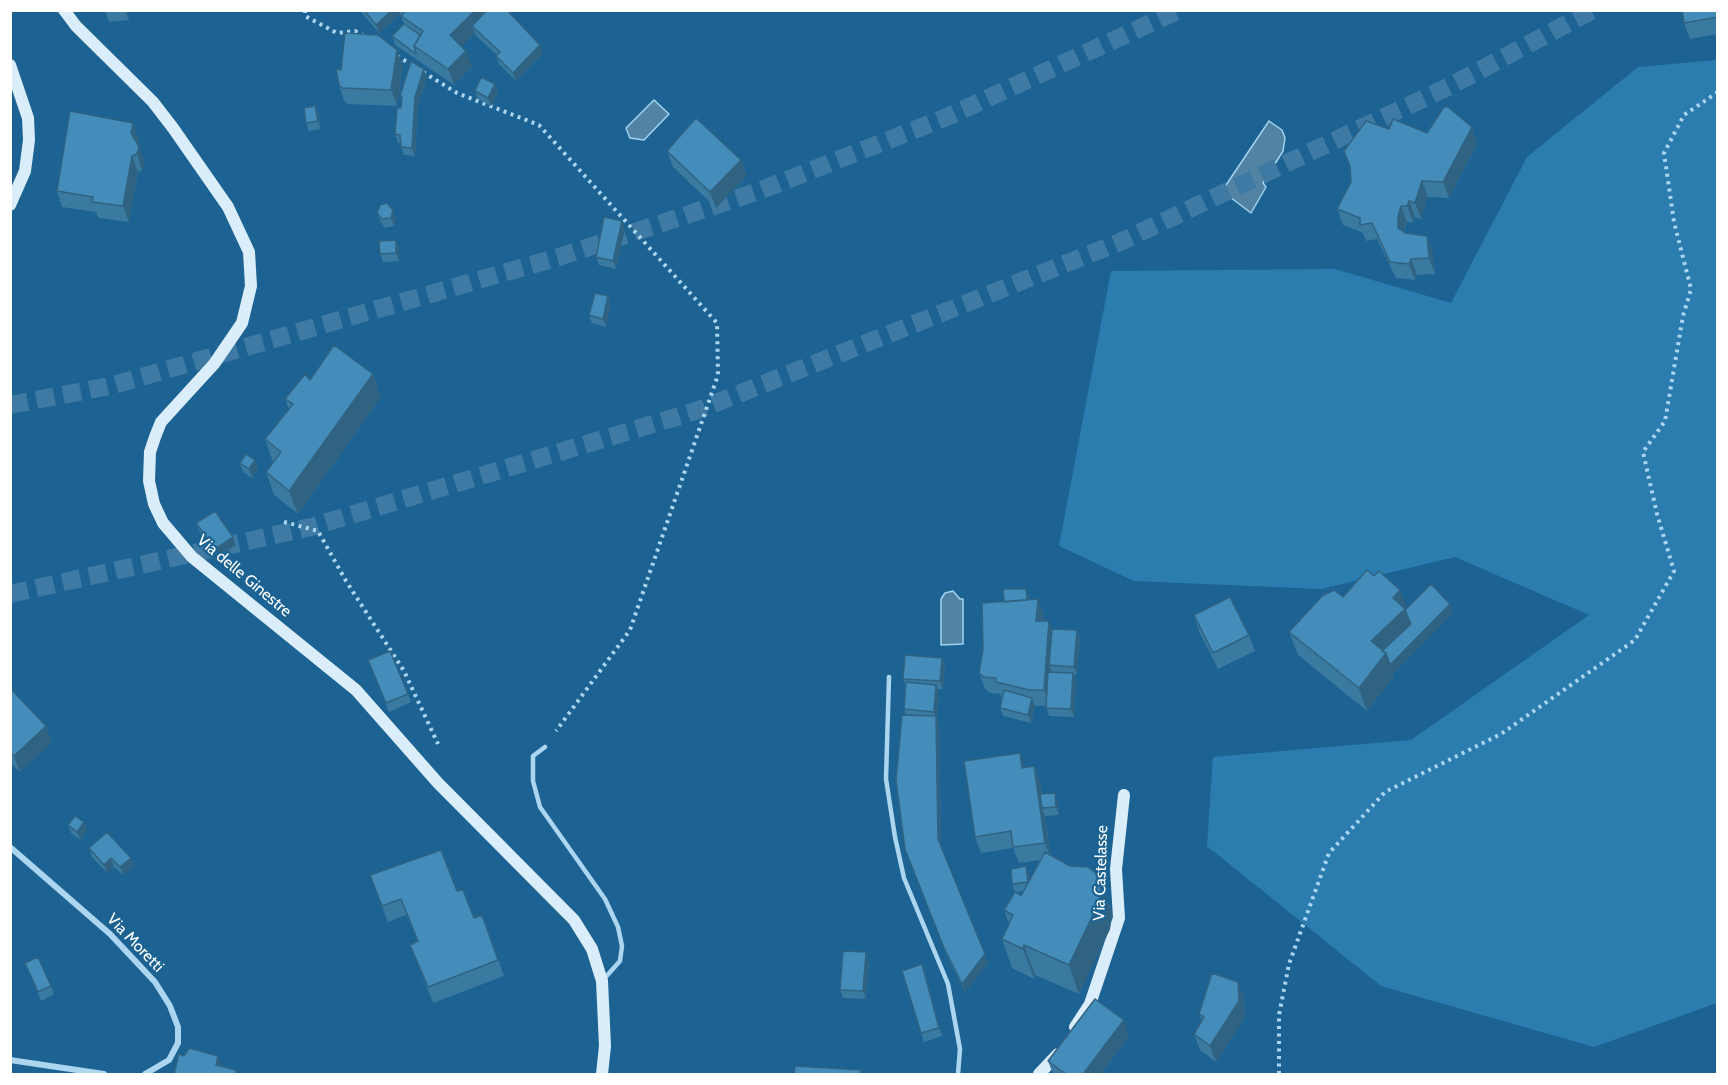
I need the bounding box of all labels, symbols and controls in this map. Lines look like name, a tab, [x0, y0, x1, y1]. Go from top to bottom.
street label: Via delle Ginestre	[193, 531, 295, 621]
street label: Via Castelasse	[1090, 825, 1112, 921]
street label: Via Moretti	[102, 910, 168, 976]

